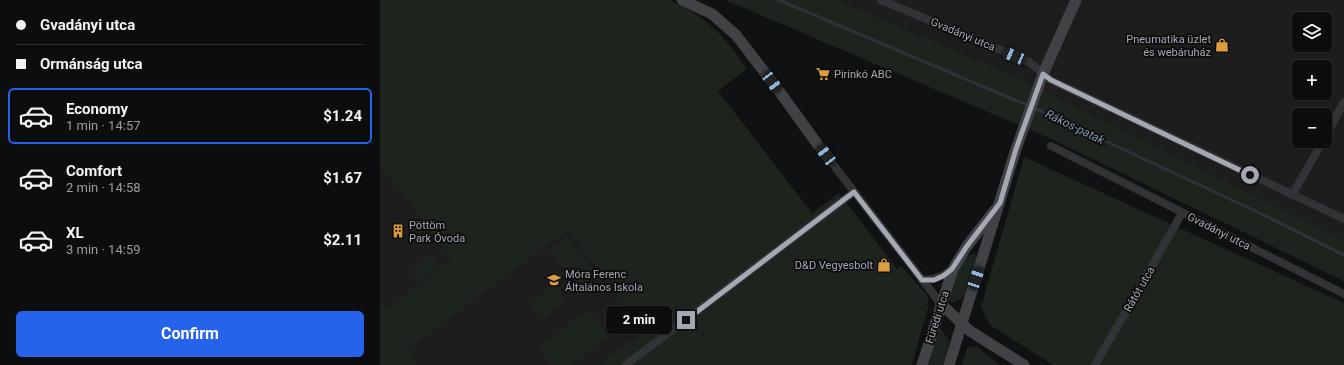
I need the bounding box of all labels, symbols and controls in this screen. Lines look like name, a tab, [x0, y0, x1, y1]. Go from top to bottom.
map controls	[1292, 12, 1332, 148]
button: layers	[1292, 12, 1332, 52]
street label: Gvadányi utca	[929, 15, 997, 54]
text: Gvadányi utca	[40, 16, 135, 34]
place label: Pneumatika üzlet és webáruház	[1126, 33, 1212, 59]
shop icon: Pneumatika üzlet és webáruház	[1214, 37, 1230, 53]
car	[1001, 46, 1027, 66]
text: Ormánság utca	[40, 55, 143, 73]
button: +	[1292, 60, 1332, 100]
supermarket icon: Pirinkó ABC	[815, 66, 831, 82]
place label: Pirinkó ABC	[834, 68, 892, 81]
car	[760, 69, 784, 95]
icon: car	[18, 98, 54, 134]
text: Economy	[66, 100, 128, 118]
text: $1.24	[323, 107, 362, 125]
water label: Rákos-patak	[1043, 107, 1108, 148]
button: −	[1292, 108, 1332, 148]
text: 1 min · 14:57	[66, 118, 141, 133]
car	[814, 142, 838, 168]
icon: car	[18, 160, 54, 196]
text: Comfort	[66, 162, 122, 180]
route start	[1241, 166, 1259, 184]
text: $1.67	[323, 169, 362, 187]
text: 2 min · 14:58	[66, 180, 141, 195]
street label: Gvadányi utca	[1185, 210, 1252, 253]
place label: Pöttöm Park Óvoda	[409, 219, 465, 245]
icon: car	[18, 222, 54, 258]
building icon: Pöttöm Park Óvoda	[390, 223, 406, 239]
text: XL	[66, 224, 84, 242]
text: $2.11	[323, 231, 362, 249]
text: 3 min · 14:59	[66, 242, 141, 257]
shop icon: D&D Vegyesbolt	[876, 257, 892, 273]
place label: D&D Vegyesbolt	[795, 259, 873, 272]
street label: Rátót utca	[1121, 264, 1158, 314]
car	[967, 265, 985, 291]
place label: Móra Ferenc Általános Iskola	[565, 268, 643, 294]
school or university icon: Móra Ferenc Általános Iskola	[546, 272, 562, 288]
street label: Füredi utca	[923, 289, 952, 345]
callout: 2 min	[606, 306, 672, 334]
button: Confirm	[16, 311, 364, 357]
route end	[677, 311, 695, 329]
text: 2 min	[623, 312, 655, 327]

